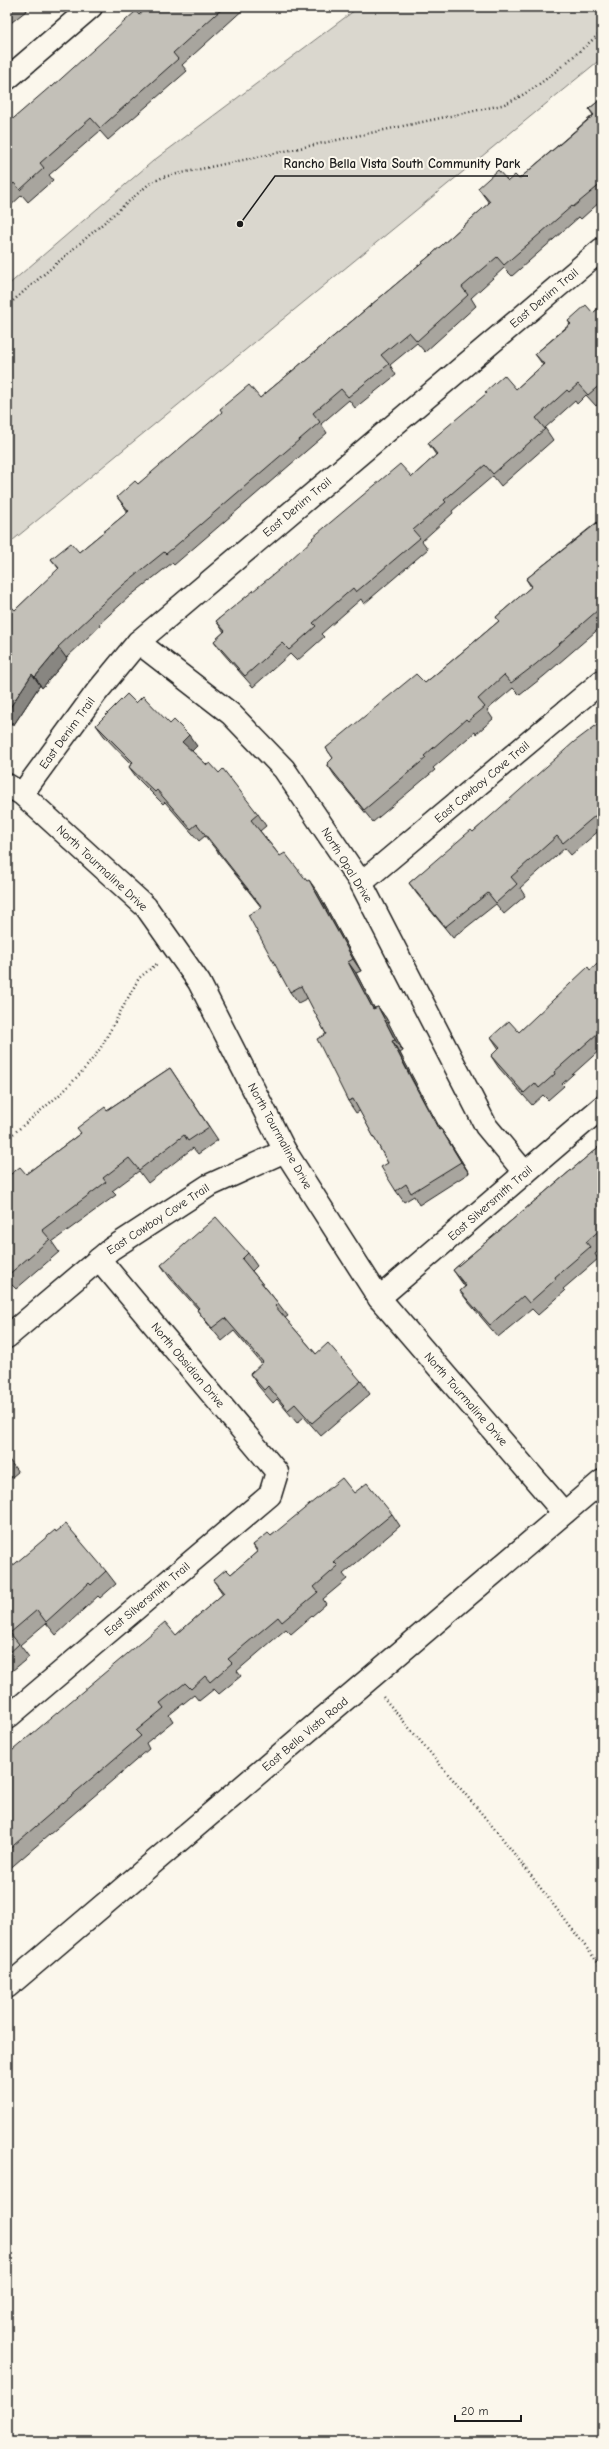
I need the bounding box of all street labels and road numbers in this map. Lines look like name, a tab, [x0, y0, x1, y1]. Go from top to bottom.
street label: East Denim Trail	[507, 265, 581, 331]
street label: East Denim Trail	[260, 474, 334, 540]
street label: East Denim Trail	[36, 694, 98, 772]
street label: East Cowboy Cove Trail	[432, 738, 532, 826]
street label: North Tourmaline Drive	[54, 822, 150, 914]
street label: North Opal Drive	[318, 825, 376, 905]
street label: North Tourmaline Drive	[245, 1080, 315, 1192]
street label: East Silversmith Trail	[445, 1163, 535, 1243]
street label: East Cowboy Cove Trail	[104, 1181, 212, 1257]
street label: North Obsidian Drive	[148, 1320, 228, 1410]
street label: North Tourmaline Drive	[422, 1349, 510, 1449]
street label: East Silversmith Trail	[101, 1559, 193, 1639]
street label: East Bella Vista Road	[259, 1694, 351, 1774]

